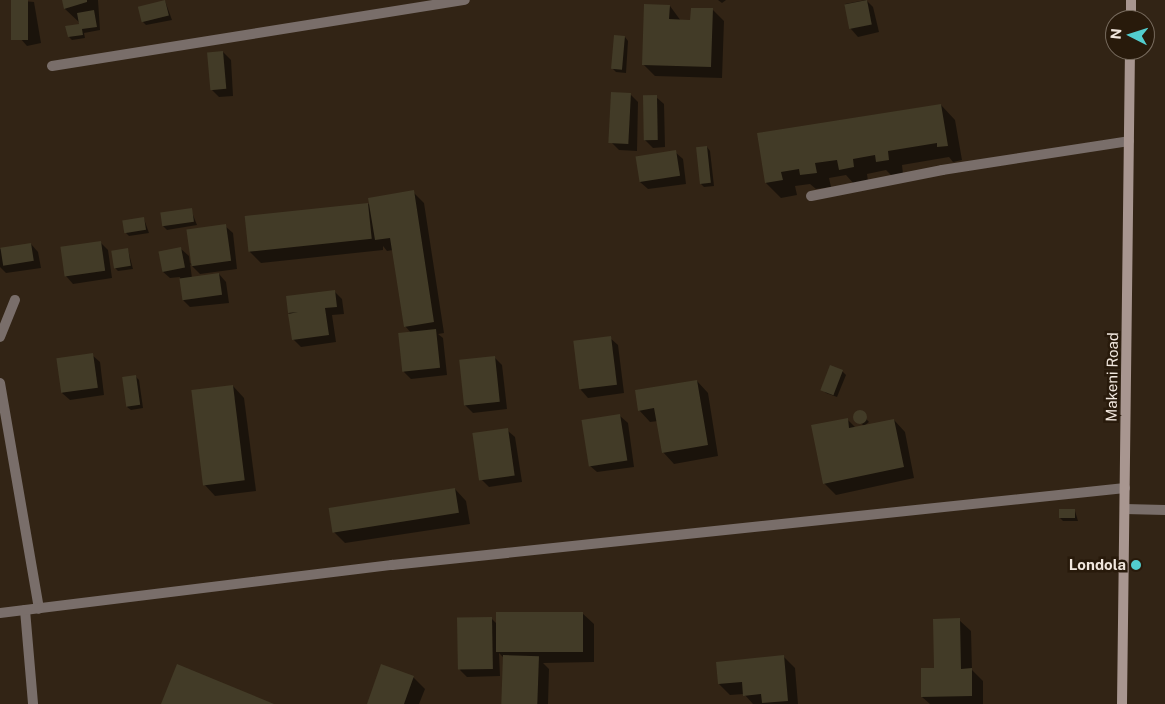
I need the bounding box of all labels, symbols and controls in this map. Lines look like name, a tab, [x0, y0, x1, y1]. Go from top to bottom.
north arrow	[1105, 10, 1155, 60]
text: N	[1108, 28, 1124, 40]
street label: Makeni Road	[1102, 332, 1122, 422]
place label: Londola	[1069, 556, 1126, 574]
marker: Londola	[1130, 559, 1142, 571]

